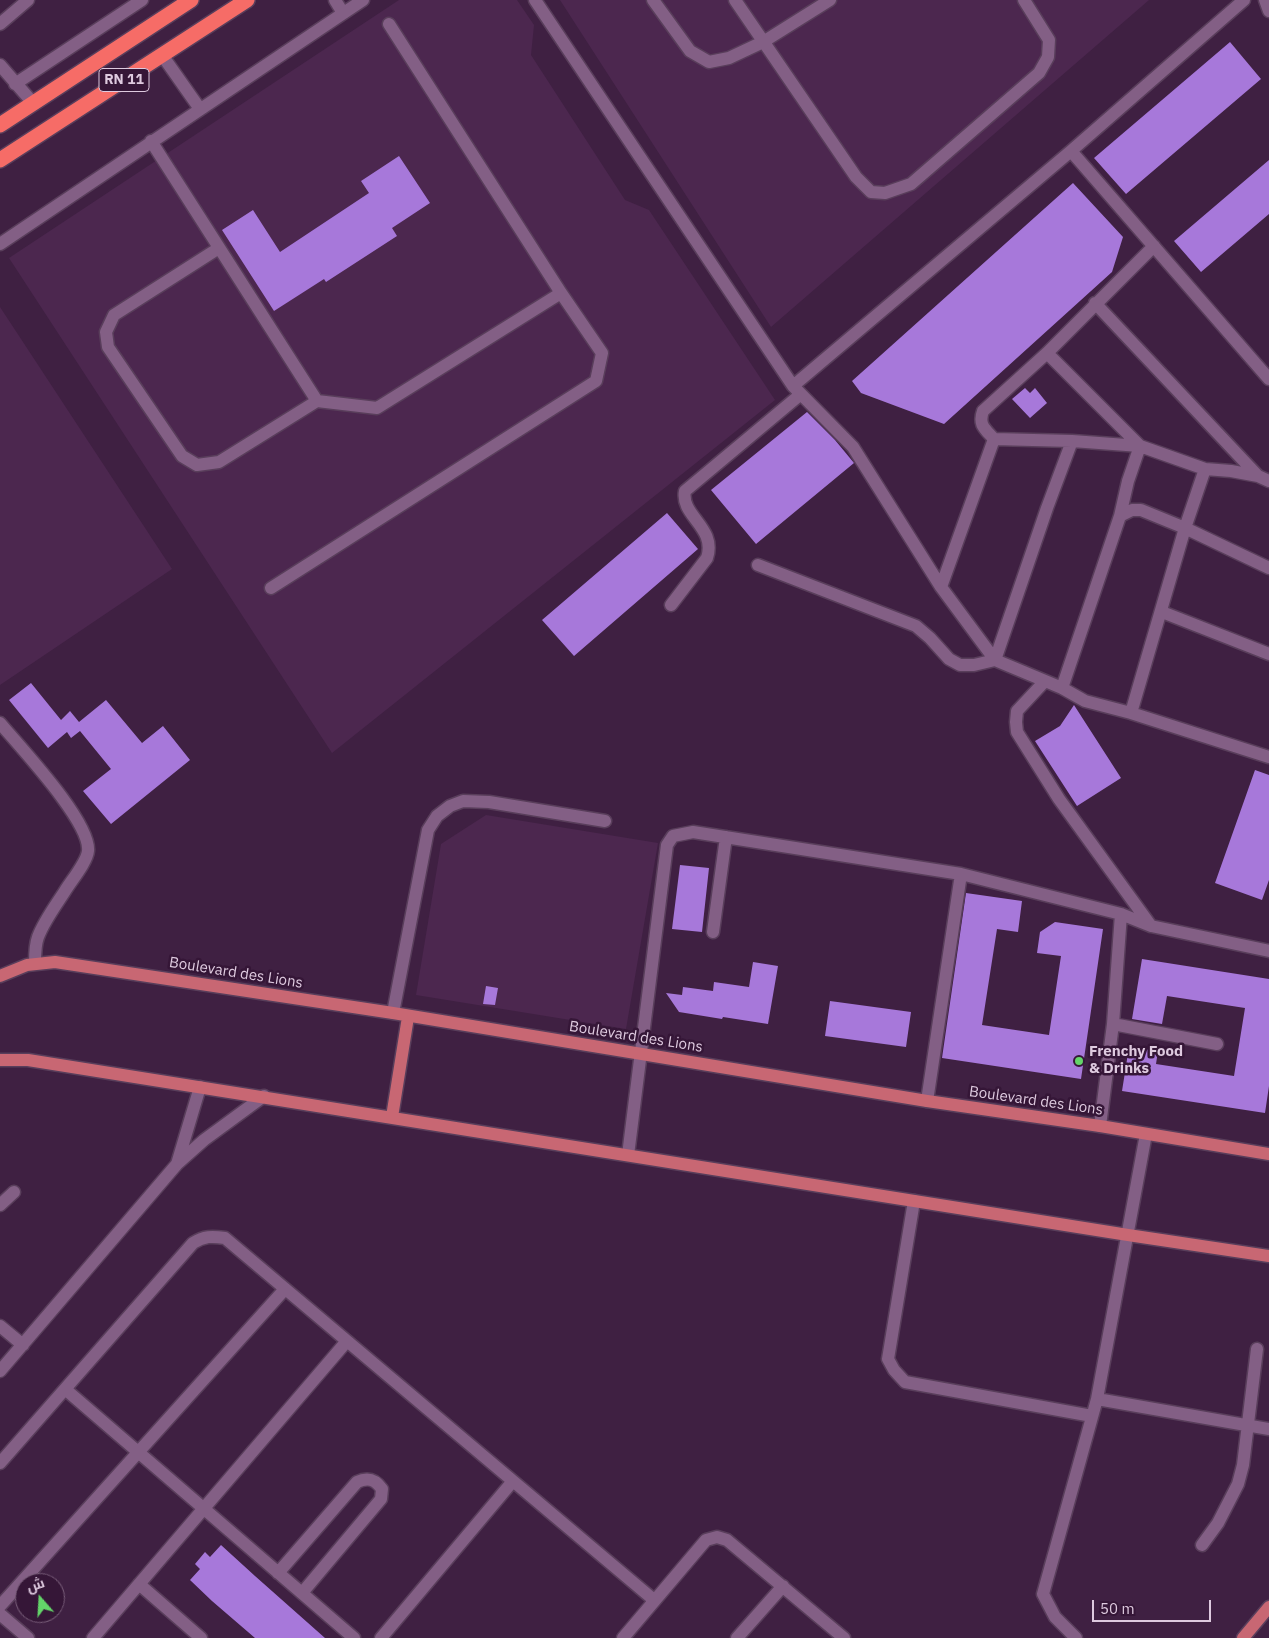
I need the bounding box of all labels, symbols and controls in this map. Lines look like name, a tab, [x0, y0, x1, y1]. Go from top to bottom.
road number: RN 11	[99, 68, 149, 92]
street label: Boulevard des Lions	[168, 954, 304, 992]
street label: Boulevard des Lions	[568, 1018, 704, 1056]
place label: Frenchy Food & Drinks	[1089, 1043, 1183, 1078]
marker: Frenchy Food & Drinks	[1073, 1055, 1085, 1067]
street label: Boulevard des Lions	[968, 1083, 1104, 1119]
north arrow	[15, 1573, 65, 1623]
text: ش	[24, 1573, 47, 1596]
scale bar	[1094, 1590, 1213, 1622]
text: 50 m	[1100, 1599, 1135, 1618]

